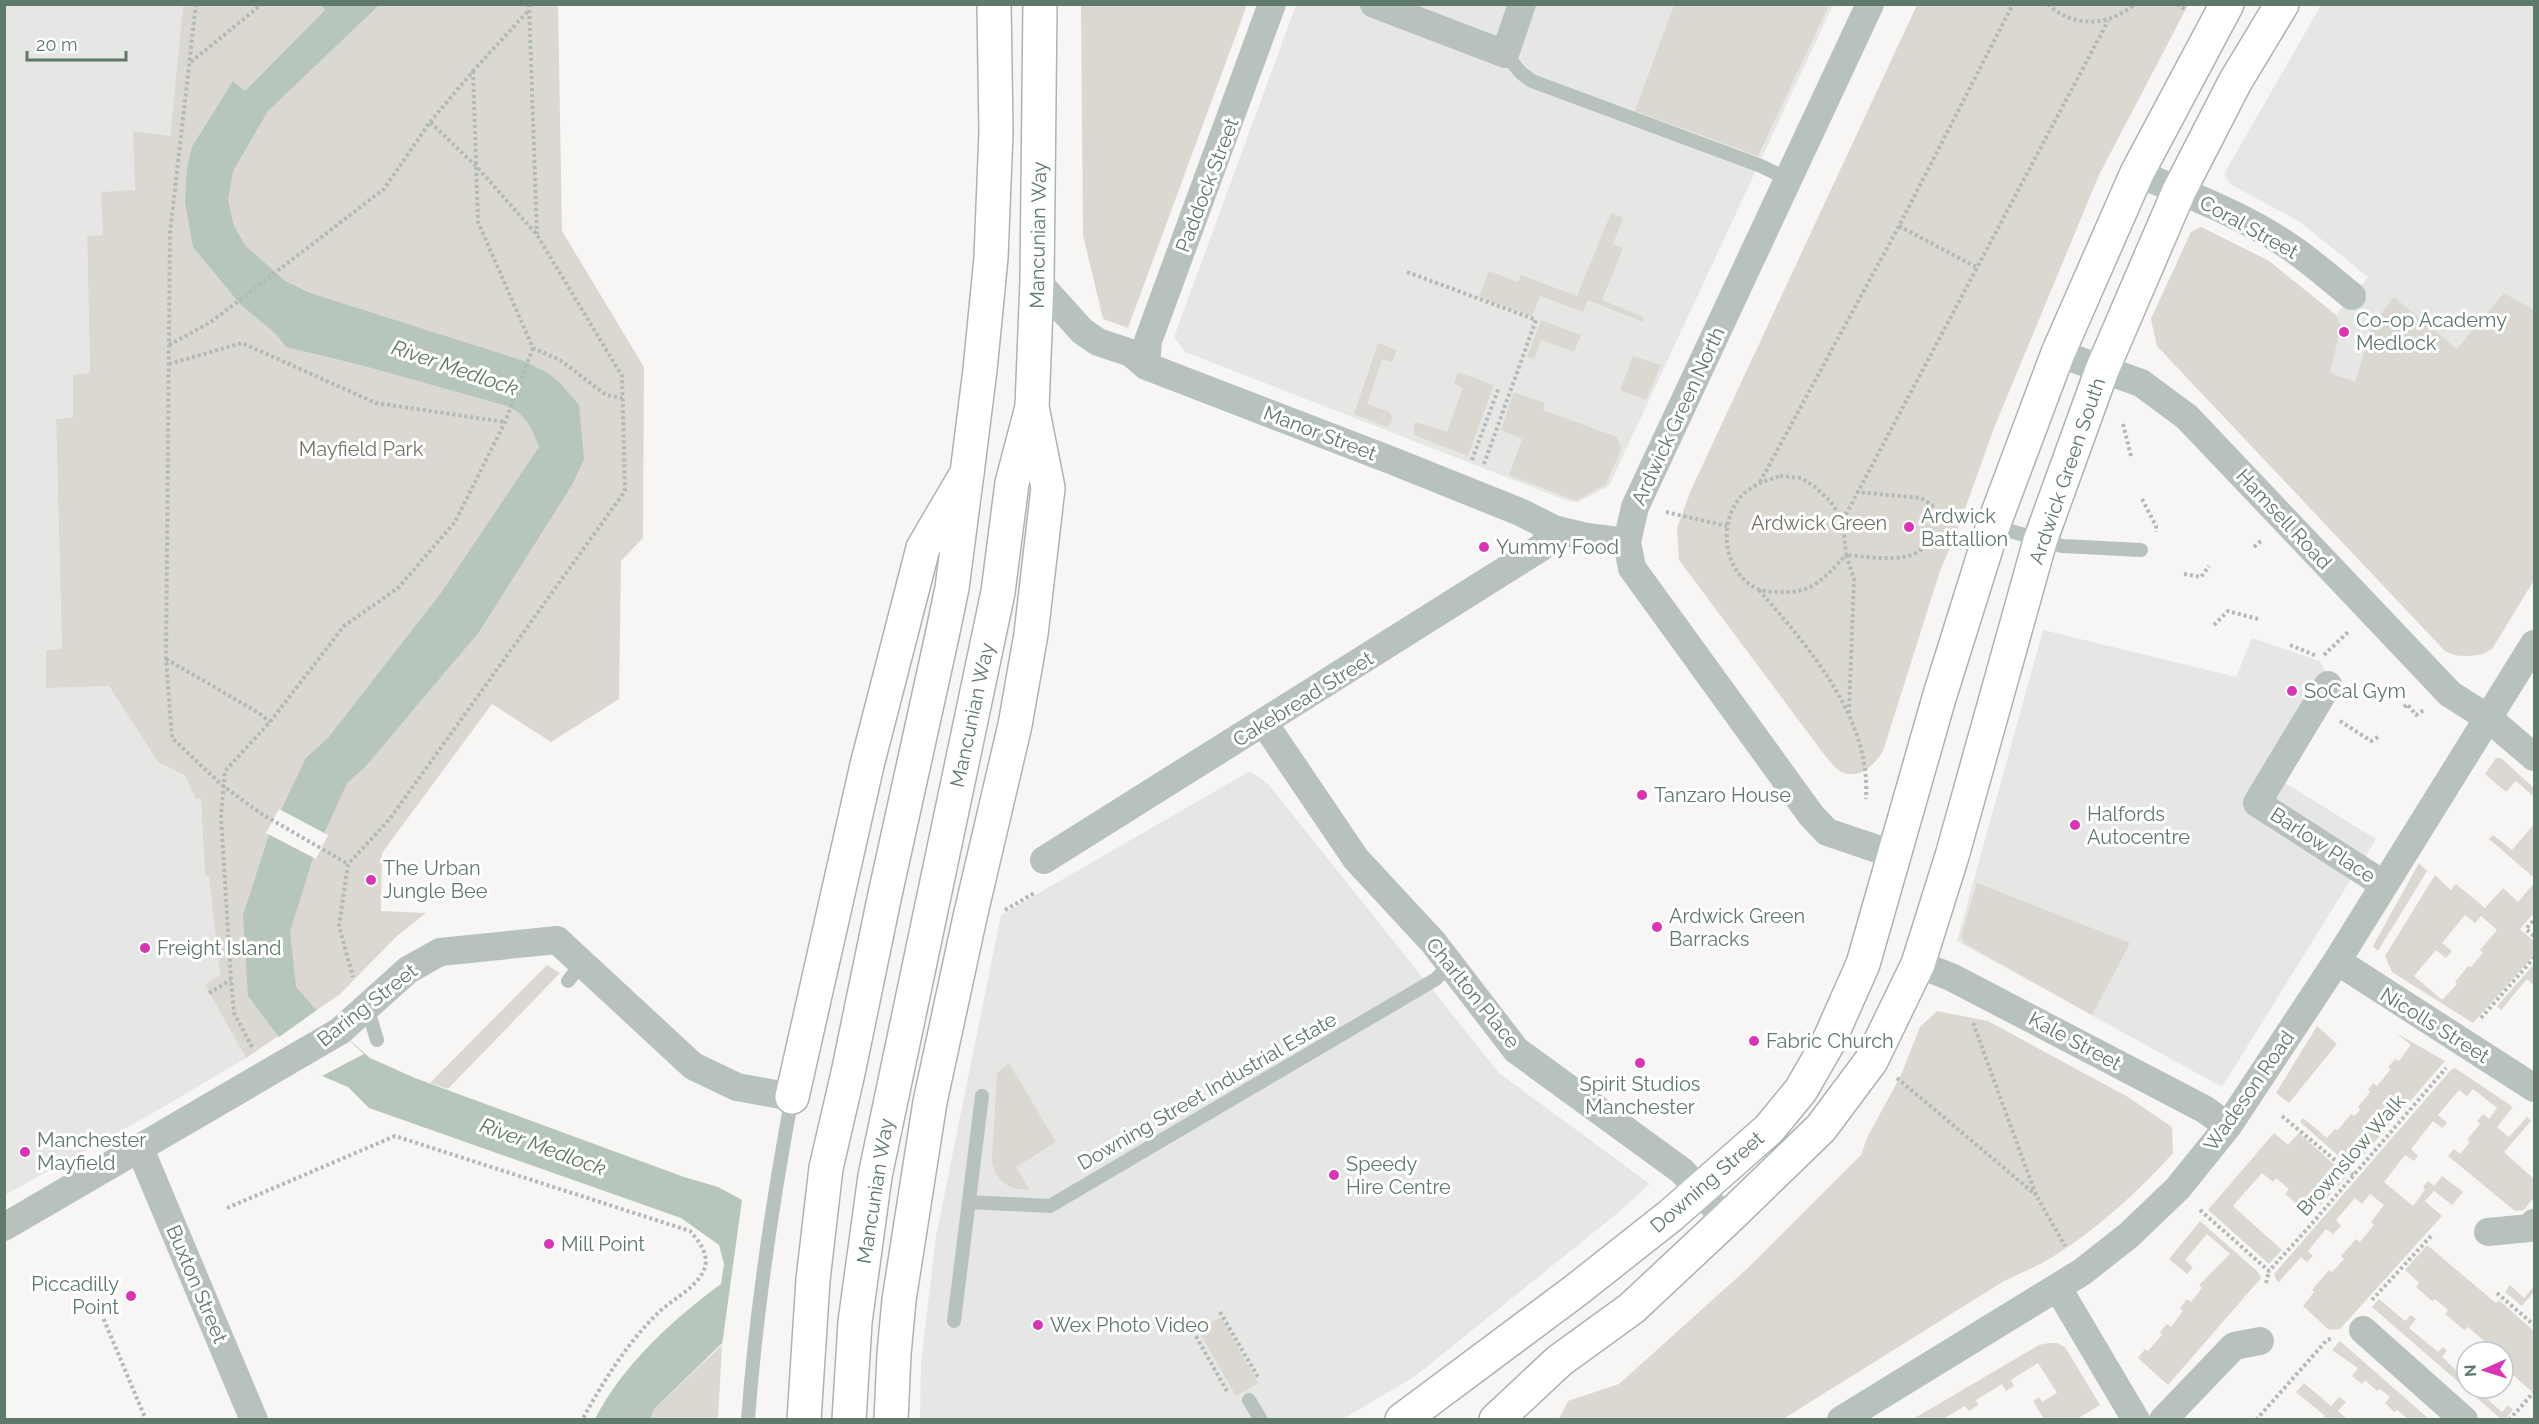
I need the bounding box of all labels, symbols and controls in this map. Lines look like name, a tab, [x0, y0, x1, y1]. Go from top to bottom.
scale bar	[27, 24, 126, 62]
text: 20 m	[36, 34, 78, 55]
street label: Paddock Street	[1170, 114, 1244, 256]
street label: Mancunian Way	[1025, 161, 1051, 309]
street label: Coral Street	[2196, 190, 2303, 264]
place label: Co-op Academy Medlock	[2356, 308, 2507, 355]
street label: Ardwick Green North	[1626, 323, 1730, 509]
marker: Co-op Academy Medlock	[2337, 325, 2351, 339]
water label: River Medlock	[389, 334, 522, 401]
street label: Ardwick Green South	[2024, 375, 2110, 567]
street label: Manor Street	[1260, 400, 1380, 466]
park label: Mayfield Park	[299, 437, 424, 461]
street label: Hamsell Road	[2231, 464, 2337, 574]
place label: Ardwick Battallion	[1921, 504, 2008, 551]
park label: Ardwick Green	[1751, 511, 1887, 535]
marker: Ardwick Battallion	[1902, 520, 1916, 534]
place label: Yummy Food	[1496, 535, 1619, 559]
marker: Yummy Food	[1477, 540, 1491, 554]
street label: Mancunian Way	[945, 640, 999, 789]
street label: Cakebread Street	[1228, 646, 1378, 752]
place label: SoCal Gym	[2304, 679, 2406, 703]
marker: SoCal Gym	[2285, 684, 2299, 698]
place label: Tanzaro House	[1654, 783, 1791, 807]
marker: Tanzaro House	[1635, 788, 1649, 802]
place label: Halfords Autocentre	[2087, 802, 2190, 849]
street label: Barlow Place	[2266, 802, 2380, 888]
marker: Halfords Autocentre	[2068, 818, 2082, 832]
place label: The Urban Jungle Bee	[383, 856, 488, 903]
marker: The Urban Jungle Bee	[364, 873, 378, 887]
place label: Ardwick Green Barracks	[1669, 904, 1805, 951]
marker: Ardwick Green Barracks	[1650, 920, 1664, 934]
street label: Charlton Place	[1421, 933, 1525, 1053]
place label: Freight Island	[157, 936, 282, 960]
marker: Freight Island	[138, 941, 152, 955]
street label: Baring Street	[312, 958, 422, 1051]
street label: Nicolls Street	[2376, 982, 2494, 1068]
street label: Downing Street Industrial Estate	[1073, 1007, 1341, 1175]
street label: Kale Street	[2025, 1007, 2126, 1076]
street label: Wadeson Road	[2199, 1026, 2299, 1156]
place label: Fabric Church	[1766, 1029, 1894, 1053]
marker: Fabric Church	[1747, 1034, 1761, 1048]
marker: Spirit Studios Manchester	[1633, 1056, 1647, 1070]
place label: Spirit Studios Manchester	[1580, 1072, 1700, 1119]
street label: Brownslow Walk	[2292, 1089, 2411, 1221]
water label: River Medlock	[477, 1112, 609, 1181]
street label: Mancunian Way	[852, 1116, 898, 1266]
street label: Downing Street	[1645, 1126, 1769, 1238]
place label: Manchester Mayfield	[37, 1128, 146, 1175]
marker: Manchester Mayfield	[18, 1145, 32, 1159]
place label: Speedy Hire Centre	[1346, 1152, 1451, 1199]
marker: Speedy Hire Centre	[1327, 1168, 1341, 1182]
street label: Buxton Street	[161, 1221, 233, 1347]
place label: Mill Point	[561, 1232, 645, 1256]
marker: Mill Point	[542, 1237, 556, 1251]
place label: Piccadilly Point	[31, 1272, 119, 1319]
marker: Piccadilly Point	[124, 1289, 138, 1303]
place label: Wex Photo Video	[1050, 1313, 1209, 1337]
marker: Wex Photo Video	[1031, 1318, 1045, 1332]
north arrow	[2455, 1340, 2515, 1400]
text: N	[2461, 1364, 2480, 1377]

